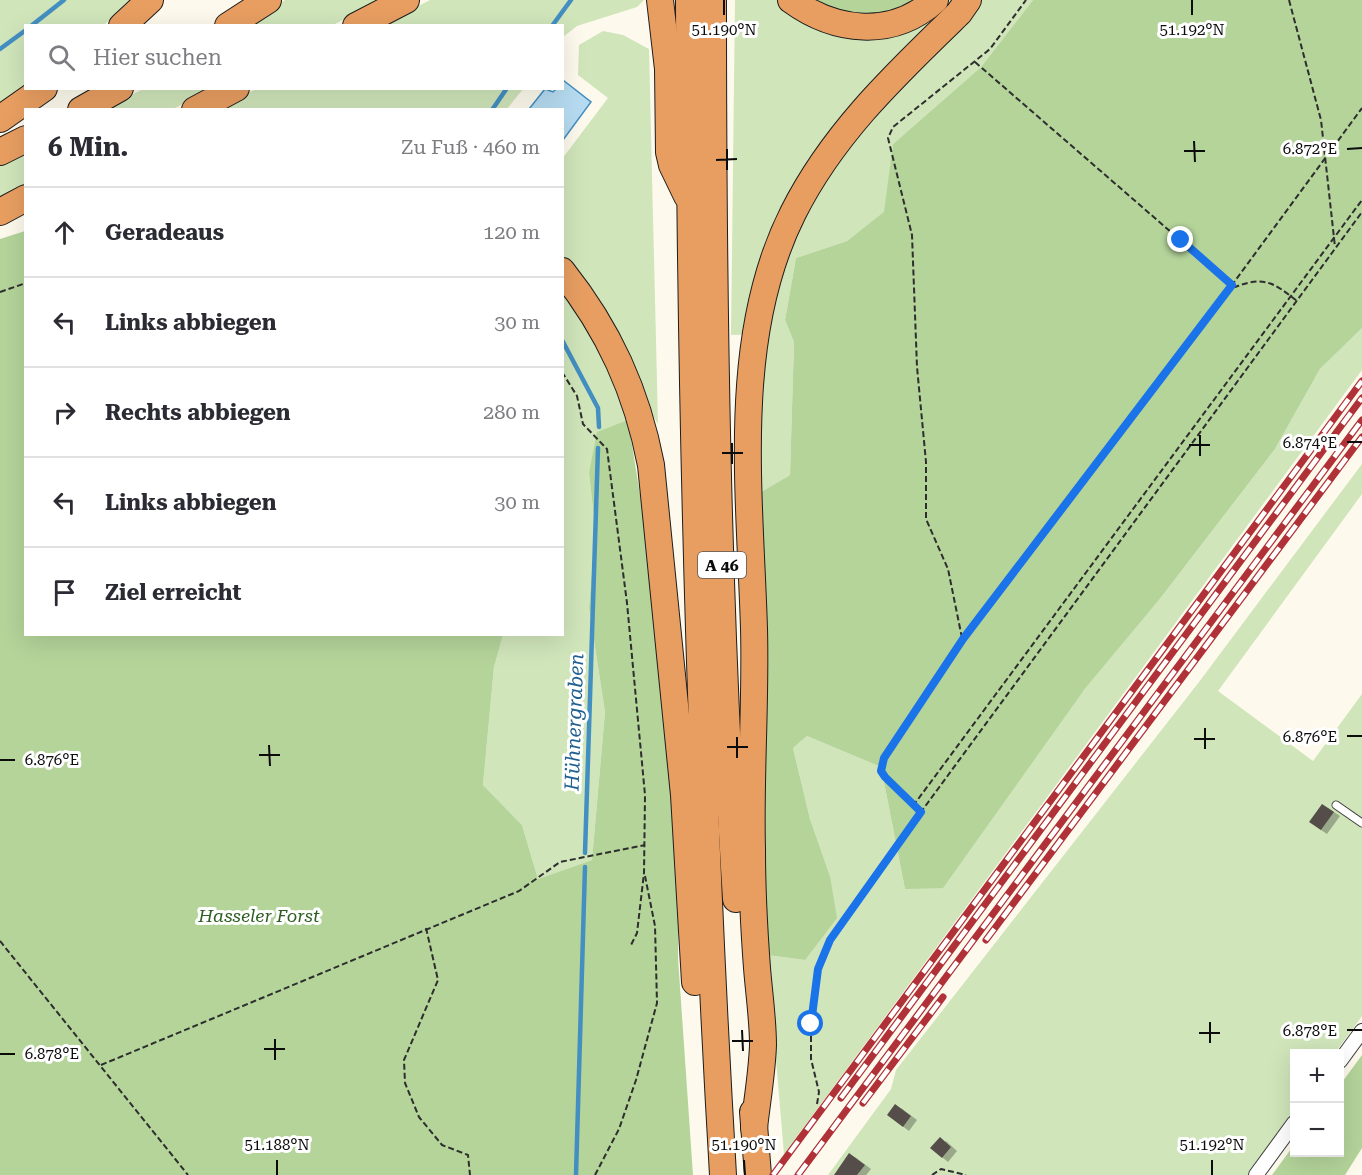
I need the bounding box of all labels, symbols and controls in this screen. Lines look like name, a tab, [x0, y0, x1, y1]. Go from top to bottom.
text: 51.190°N	[691, 21, 757, 39]
text: 51.192°N	[1159, 21, 1225, 39]
search box	[24, 24, 564, 90]
icon: search	[45, 41, 78, 74]
text: Hier suchen	[93, 45, 222, 70]
text: 6 Min.	[48, 132, 129, 162]
text: Zu Fuß · 460 m	[401, 135, 540, 159]
text: 6.872°E	[1283, 140, 1337, 158]
icon: ahead	[48, 216, 81, 249]
text: Geradeaus	[105, 220, 224, 245]
text: 120 m	[483, 220, 540, 244]
route end	[1167, 226, 1193, 252]
icon: left	[48, 306, 81, 339]
text: Links abbiegen	[105, 310, 276, 335]
text: 30 m	[494, 310, 540, 334]
icon: right	[48, 396, 81, 429]
text: Rechts abbiegen	[105, 400, 291, 425]
text: 280 m	[483, 400, 540, 424]
text: 6.874°E	[1283, 434, 1337, 452]
icon: left	[48, 486, 81, 519]
text: Links abbiegen	[105, 490, 276, 515]
text: 30 m	[494, 490, 540, 514]
road number: A 46	[698, 552, 746, 578]
icon: arrive	[48, 576, 81, 609]
text: Ziel erreicht	[105, 580, 241, 605]
water label: Hühnergraben	[560, 653, 588, 792]
text: 6.876°E	[1283, 728, 1337, 746]
text: 6.876°E	[25, 751, 79, 769]
park label: Hasseler Forst	[197, 905, 320, 926]
route start	[797, 1010, 823, 1036]
text: 6.878°E	[1283, 1022, 1337, 1040]
text: 6.878°E	[25, 1045, 79, 1063]
map controls	[1290, 1049, 1344, 1157]
button: +	[1290, 1049, 1344, 1103]
button: −	[1290, 1103, 1344, 1157]
text: 51.188°N	[244, 1136, 310, 1154]
text: 51.190°N	[711, 1136, 777, 1154]
text: 51.192°N	[1179, 1136, 1245, 1154]

